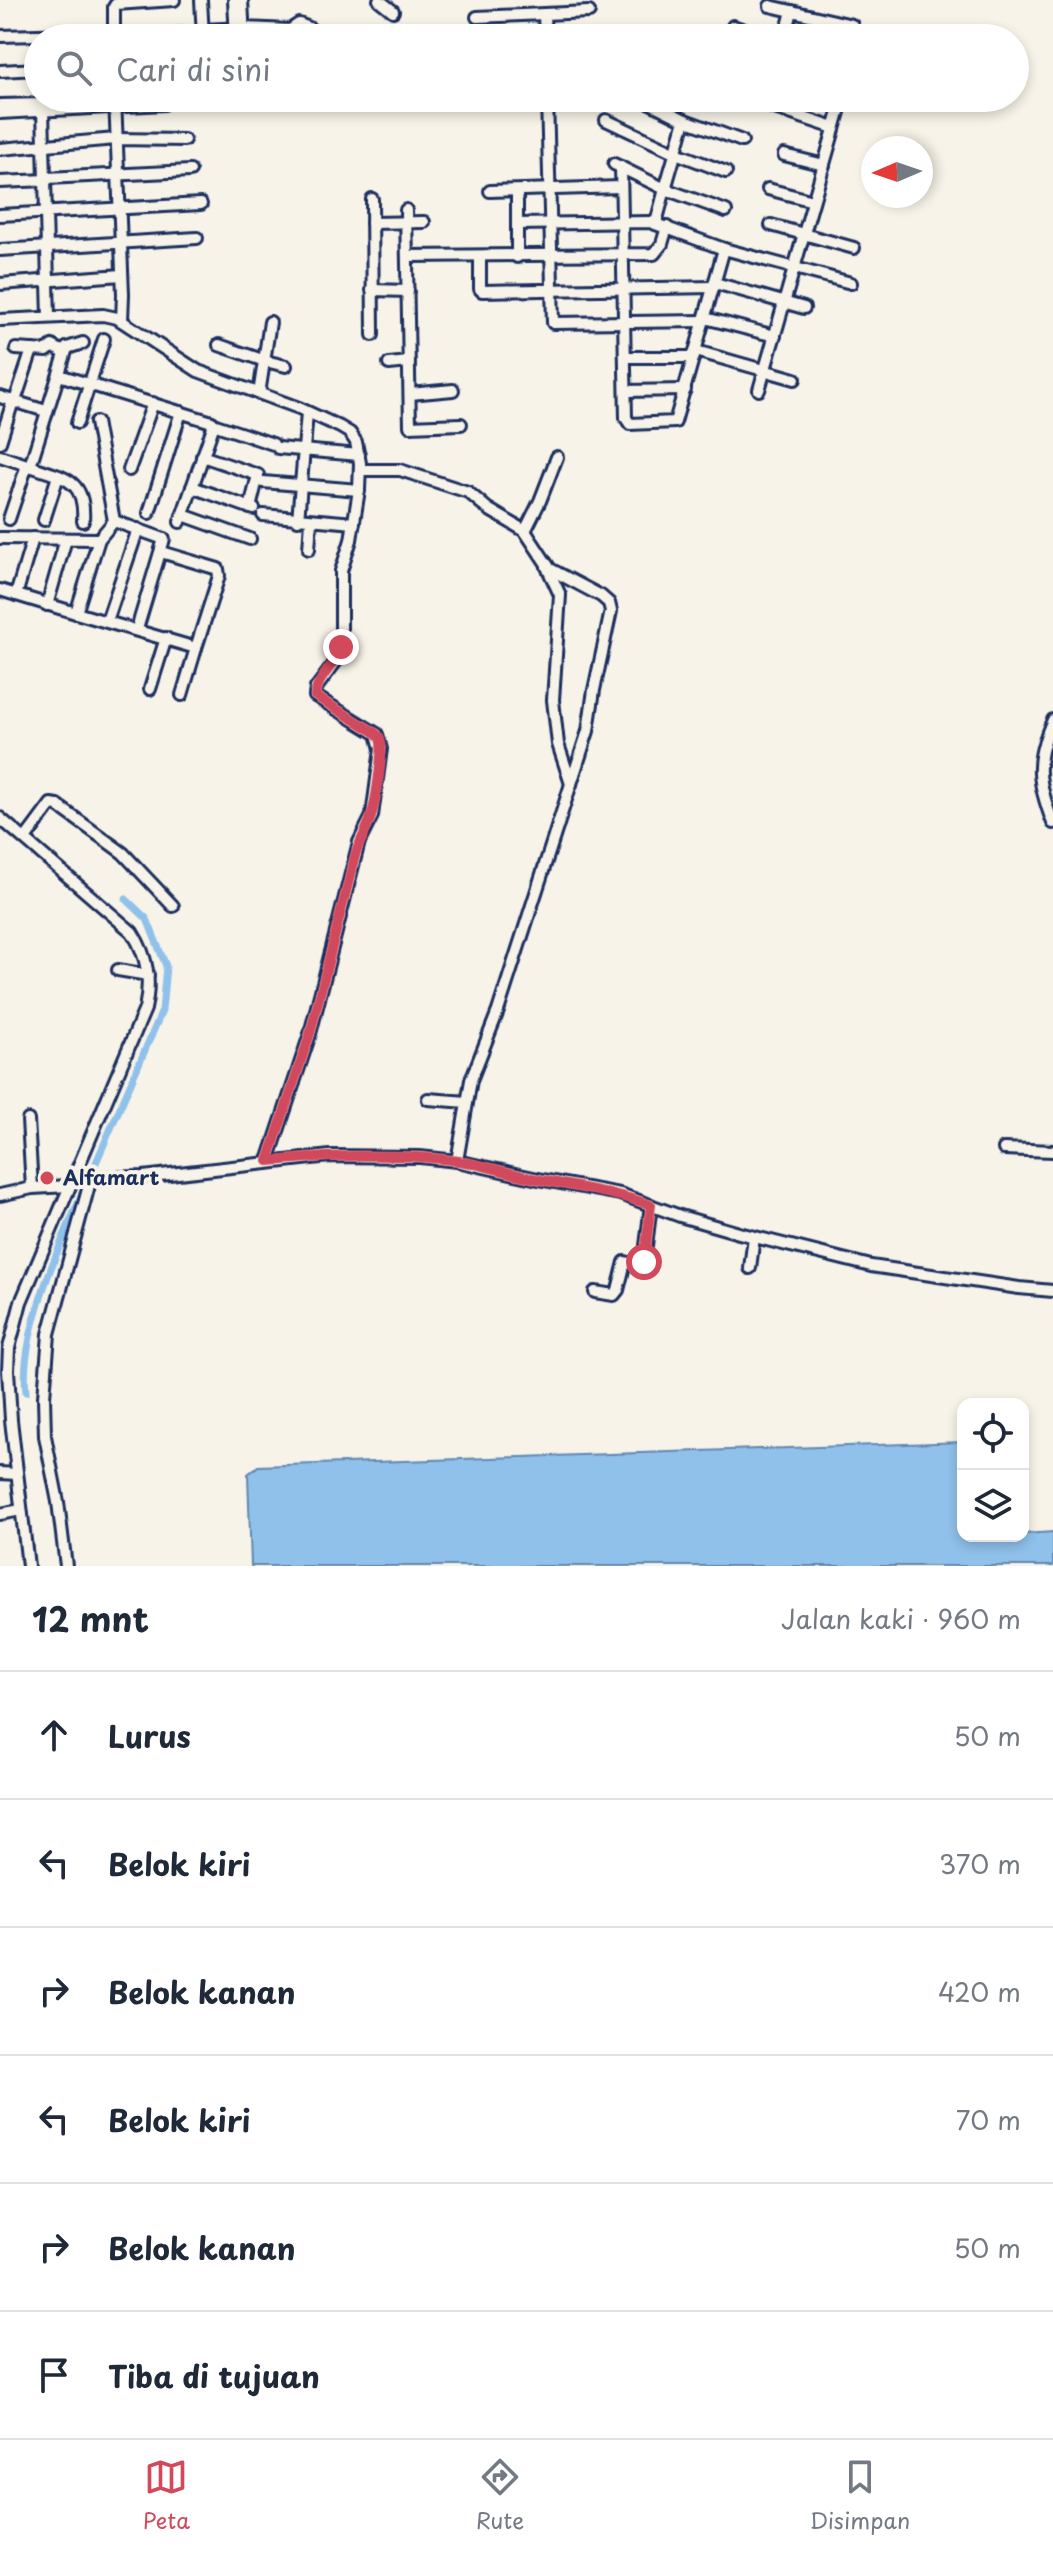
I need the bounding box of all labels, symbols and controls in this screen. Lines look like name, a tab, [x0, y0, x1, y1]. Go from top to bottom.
search box	[24, 24, 1029, 112]
icon: search	[52, 46, 96, 90]
text: Cari di sini	[116, 46, 271, 91]
north arrow	[861, 136, 933, 208]
route end	[323, 629, 359, 665]
place label: Alfamart	[63, 1162, 159, 1192]
marker: Alfamart	[38, 1169, 56, 1187]
route start	[626, 1244, 662, 1280]
map controls	[957, 1398, 1029, 1542]
button: locate	[957, 1398, 1029, 1470]
button: layers	[957, 1470, 1029, 1542]
text: 12 mnt	[32, 1592, 149, 1644]
text: Jalan kaki · 960 m	[781, 1599, 1021, 1638]
icon: ahead	[32, 1713, 76, 1757]
text: Lurus	[108, 1713, 191, 1758]
text: 50 m	[954, 1716, 1021, 1755]
icon: left	[32, 1841, 76, 1885]
text: Belok kiri	[108, 1841, 250, 1886]
text: 370 m	[939, 1844, 1021, 1883]
icon: right	[32, 1969, 76, 2013]
text: Belok kanan	[108, 1969, 295, 2014]
text: 420 m	[938, 1972, 1021, 2011]
icon: left	[32, 2097, 76, 2141]
text: Belok kiri	[108, 2097, 250, 2142]
text: 70 m	[956, 2100, 1021, 2139]
icon: right	[32, 2225, 76, 2269]
text: Belok kanan	[108, 2225, 295, 2270]
text: 50 m	[954, 2228, 1021, 2267]
icon: arrive	[32, 2353, 76, 2397]
text: Tiba di tujuan	[108, 2353, 320, 2398]
tab: Peta	[143, 2455, 190, 2536]
tab: Rute	[476, 2455, 524, 2536]
tab: Disimpan	[810, 2455, 910, 2536]

